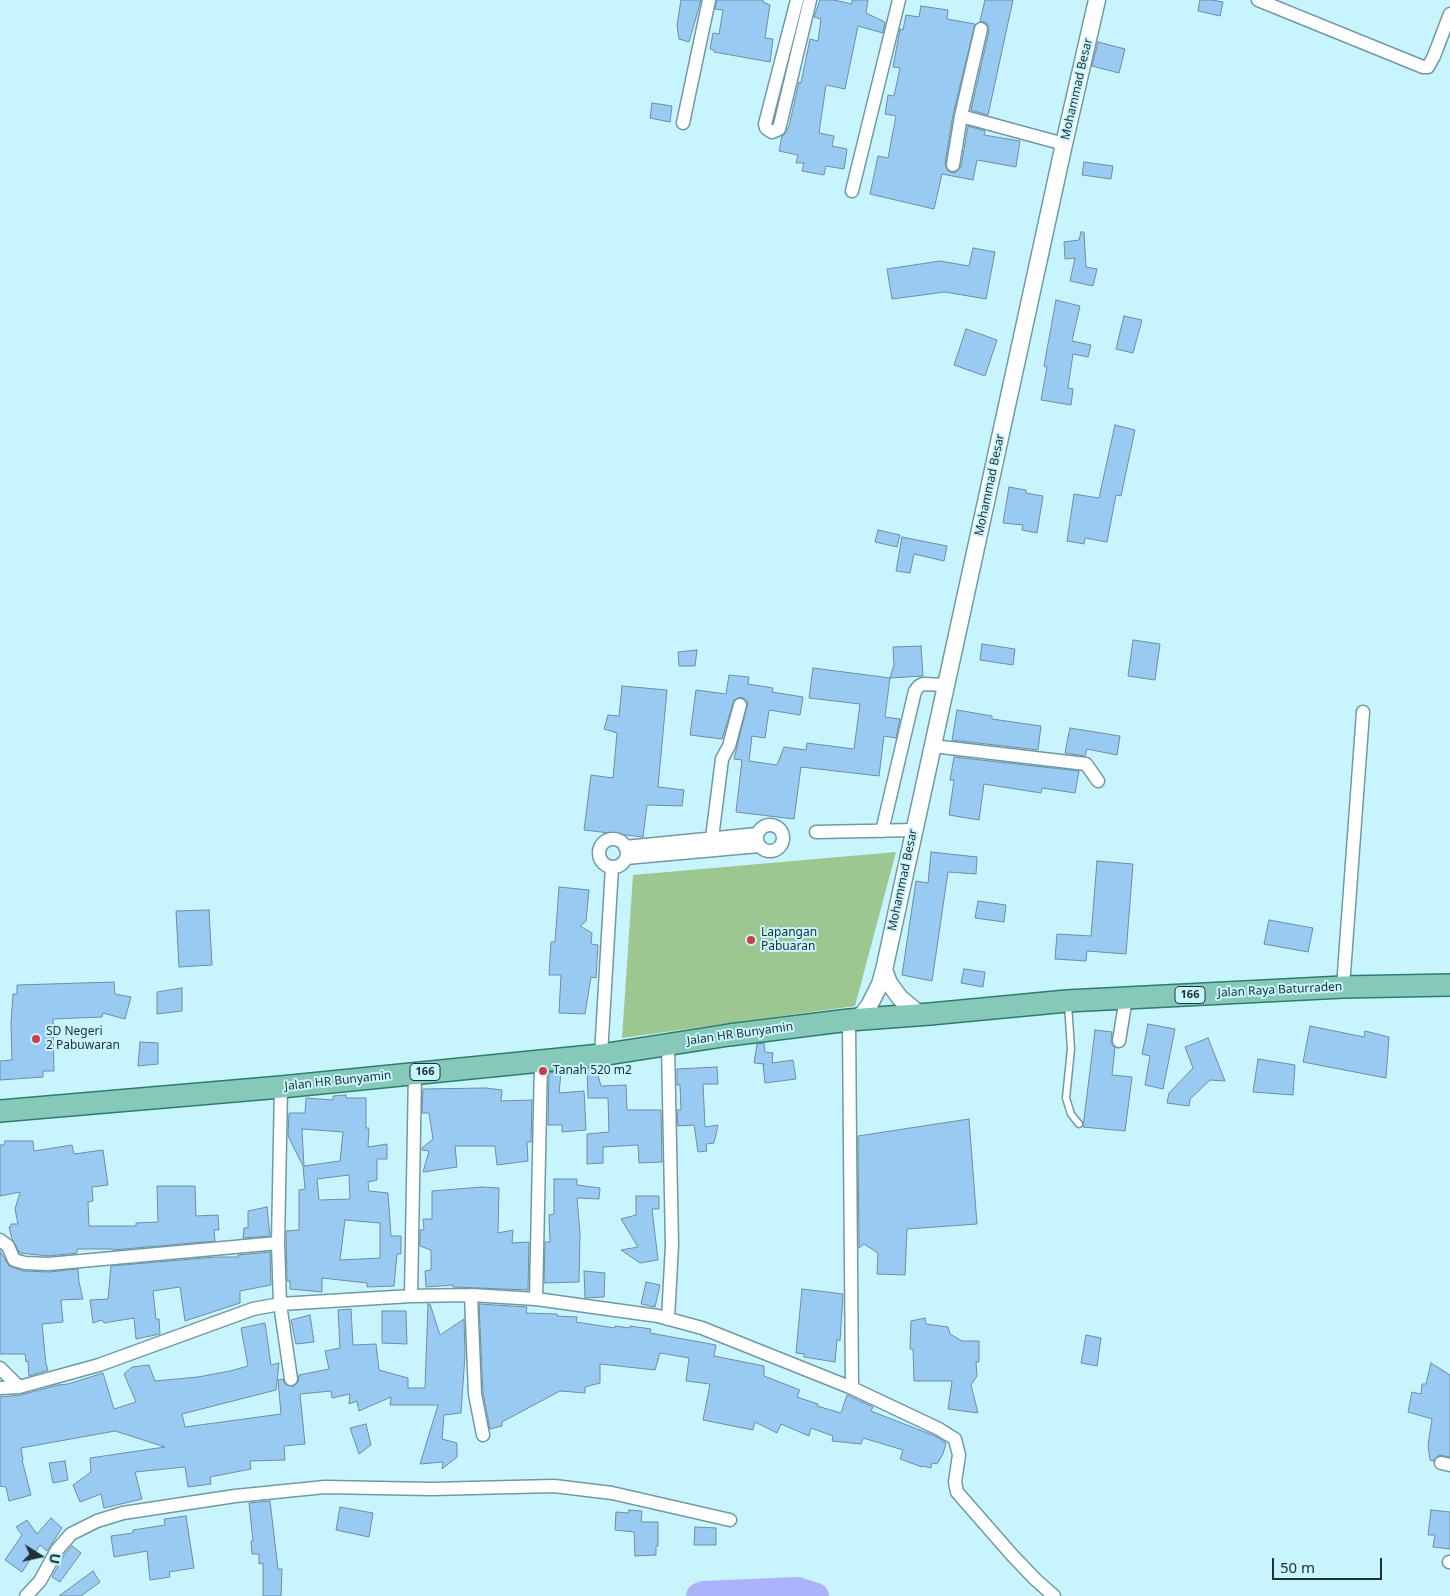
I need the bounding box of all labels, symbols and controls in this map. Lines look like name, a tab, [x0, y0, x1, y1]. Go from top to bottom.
street label: Mohammad Besar	[1058, 37, 1096, 141]
street label: Mohammad Besar	[972, 433, 1008, 537]
street label: Mohammad Besar	[885, 828, 921, 932]
place label: Lapangan Pabuaran	[761, 926, 817, 954]
marker: Lapangan Pabuaran	[745, 934, 757, 946]
street label: Jalan Raya Baturraden	[1217, 980, 1343, 1000]
road number: 166	[1175, 986, 1205, 1004]
street label: Jalan HR Bunyamin	[686, 1019, 794, 1049]
place label: SD Negeri 2 Pabuwaran	[46, 1025, 120, 1053]
marker: SD Negeri 2 Pabuwaran	[30, 1033, 42, 1045]
road number: 166	[410, 1064, 440, 1080]
place label: Tanah 520 m2	[553, 1064, 632, 1078]
marker: Tanah 520 m2	[537, 1065, 549, 1077]
street label: Jalan HR Bunyamin	[284, 1068, 392, 1094]
north arrow	[15, 1531, 65, 1581]
scale bar	[1275, 1548, 1385, 1580]
text: U	[45, 1552, 66, 1566]
text: 50 m	[1280, 1557, 1315, 1577]

